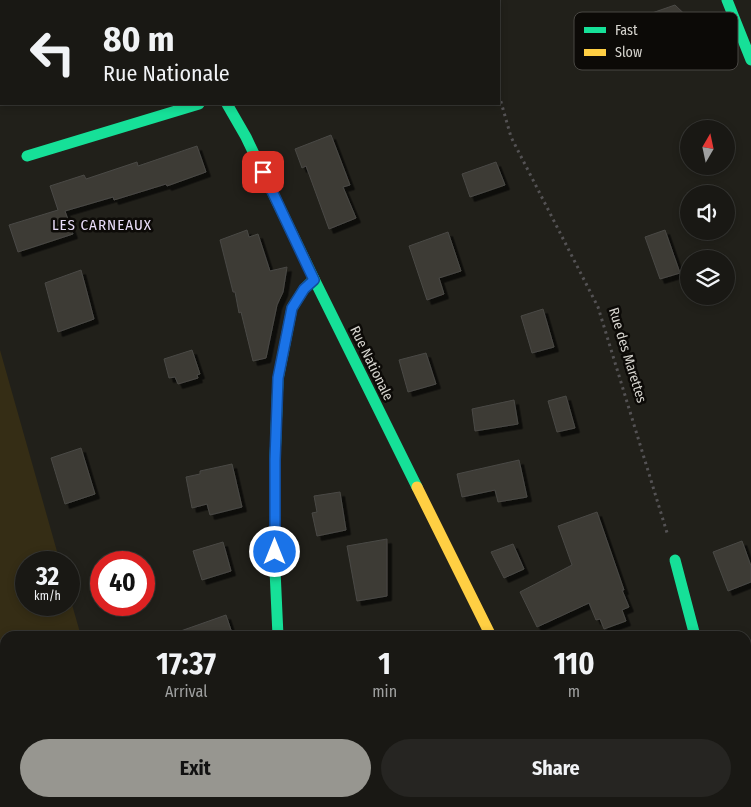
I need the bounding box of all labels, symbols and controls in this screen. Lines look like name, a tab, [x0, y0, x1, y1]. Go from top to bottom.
legend	[574, 12, 738, 70]
text: 80 m	[103, 18, 175, 60]
icon: left	[20, 20, 85, 85]
text: Fast	[615, 22, 638, 39]
text: Slow	[615, 44, 642, 61]
text: Rue Nationale	[103, 60, 230, 87]
north arrow	[680, 120, 735, 175]
map controls	[680, 120, 735, 305]
pin	[242, 151, 284, 193]
icon: arrive	[249, 158, 277, 186]
button: sound	[680, 185, 735, 240]
district label: LES CARNEAUX	[52, 216, 152, 234]
button: layers	[680, 250, 735, 305]
street label: Rue des Marettes	[605, 305, 650, 405]
street label: Rue Nationale	[346, 323, 397, 403]
position arrow	[248, 525, 300, 577]
speed limit sign: 40	[90, 551, 155, 616]
text: 32	[36, 562, 59, 592]
text: km/h	[34, 589, 61, 603]
text: 17:37	[156, 646, 216, 682]
text: 1	[378, 646, 391, 682]
text: 110	[553, 646, 595, 682]
text: Arrival	[165, 682, 207, 701]
text: min	[372, 682, 397, 701]
text: m	[568, 682, 580, 701]
button: Exit	[20, 739, 371, 797]
button: Share	[381, 739, 731, 797]

